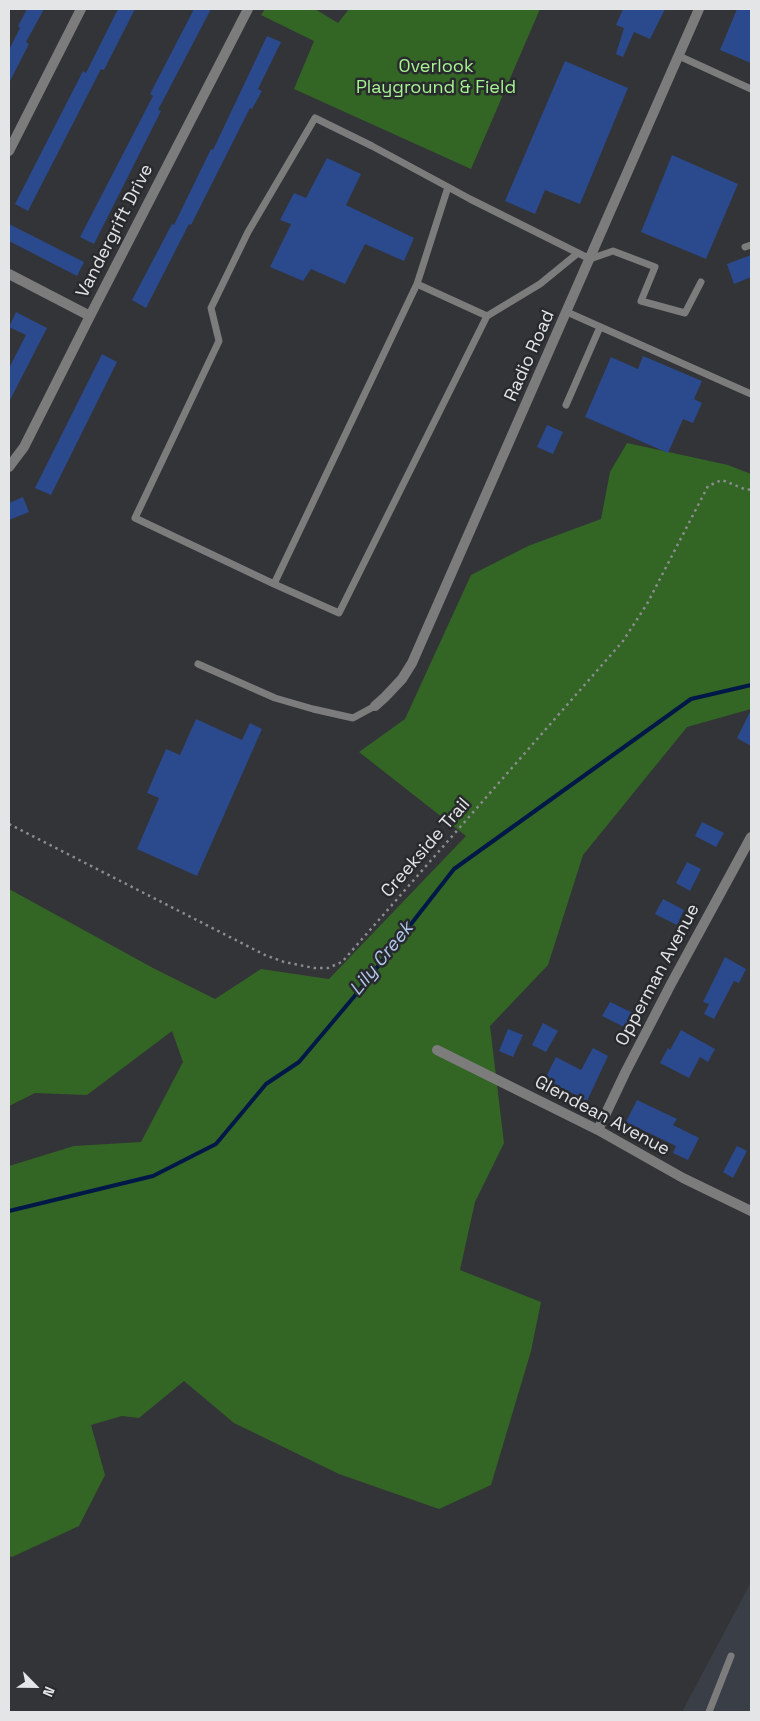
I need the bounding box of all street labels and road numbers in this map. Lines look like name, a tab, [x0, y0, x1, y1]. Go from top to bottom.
street label: Vandergrift Drive	[72, 161, 158, 301]
street label: Radio Road	[500, 307, 560, 405]
street label: Creekside Trail	[377, 794, 475, 902]
street label: Opperman Avenue	[611, 900, 705, 1050]
street label: Glendean Avenue	[531, 1071, 673, 1161]

